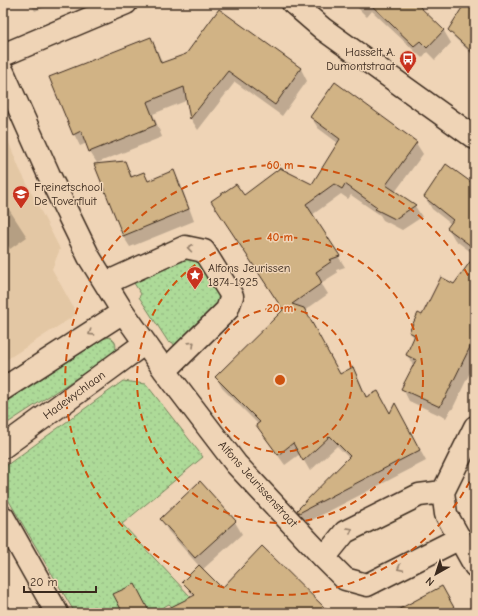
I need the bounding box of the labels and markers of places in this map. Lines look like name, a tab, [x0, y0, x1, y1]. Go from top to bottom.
place label: Hasselt A. Dumontstraat	[326, 45, 396, 73]
bus stop icon: Hasselt A. Dumontstraat	[398, 49, 418, 74]
place label: Freinetschool De Toverfluit	[34, 180, 103, 208]
school or university icon: Freinetschool De Toverfluit	[11, 184, 31, 209]
place label: Alfons Jeurissen 1874-1925	[208, 261, 290, 289]
place icon: Alfons Jeurissen 1874-1925	[185, 265, 205, 290]
centre of rings	[273, 373, 287, 387]

